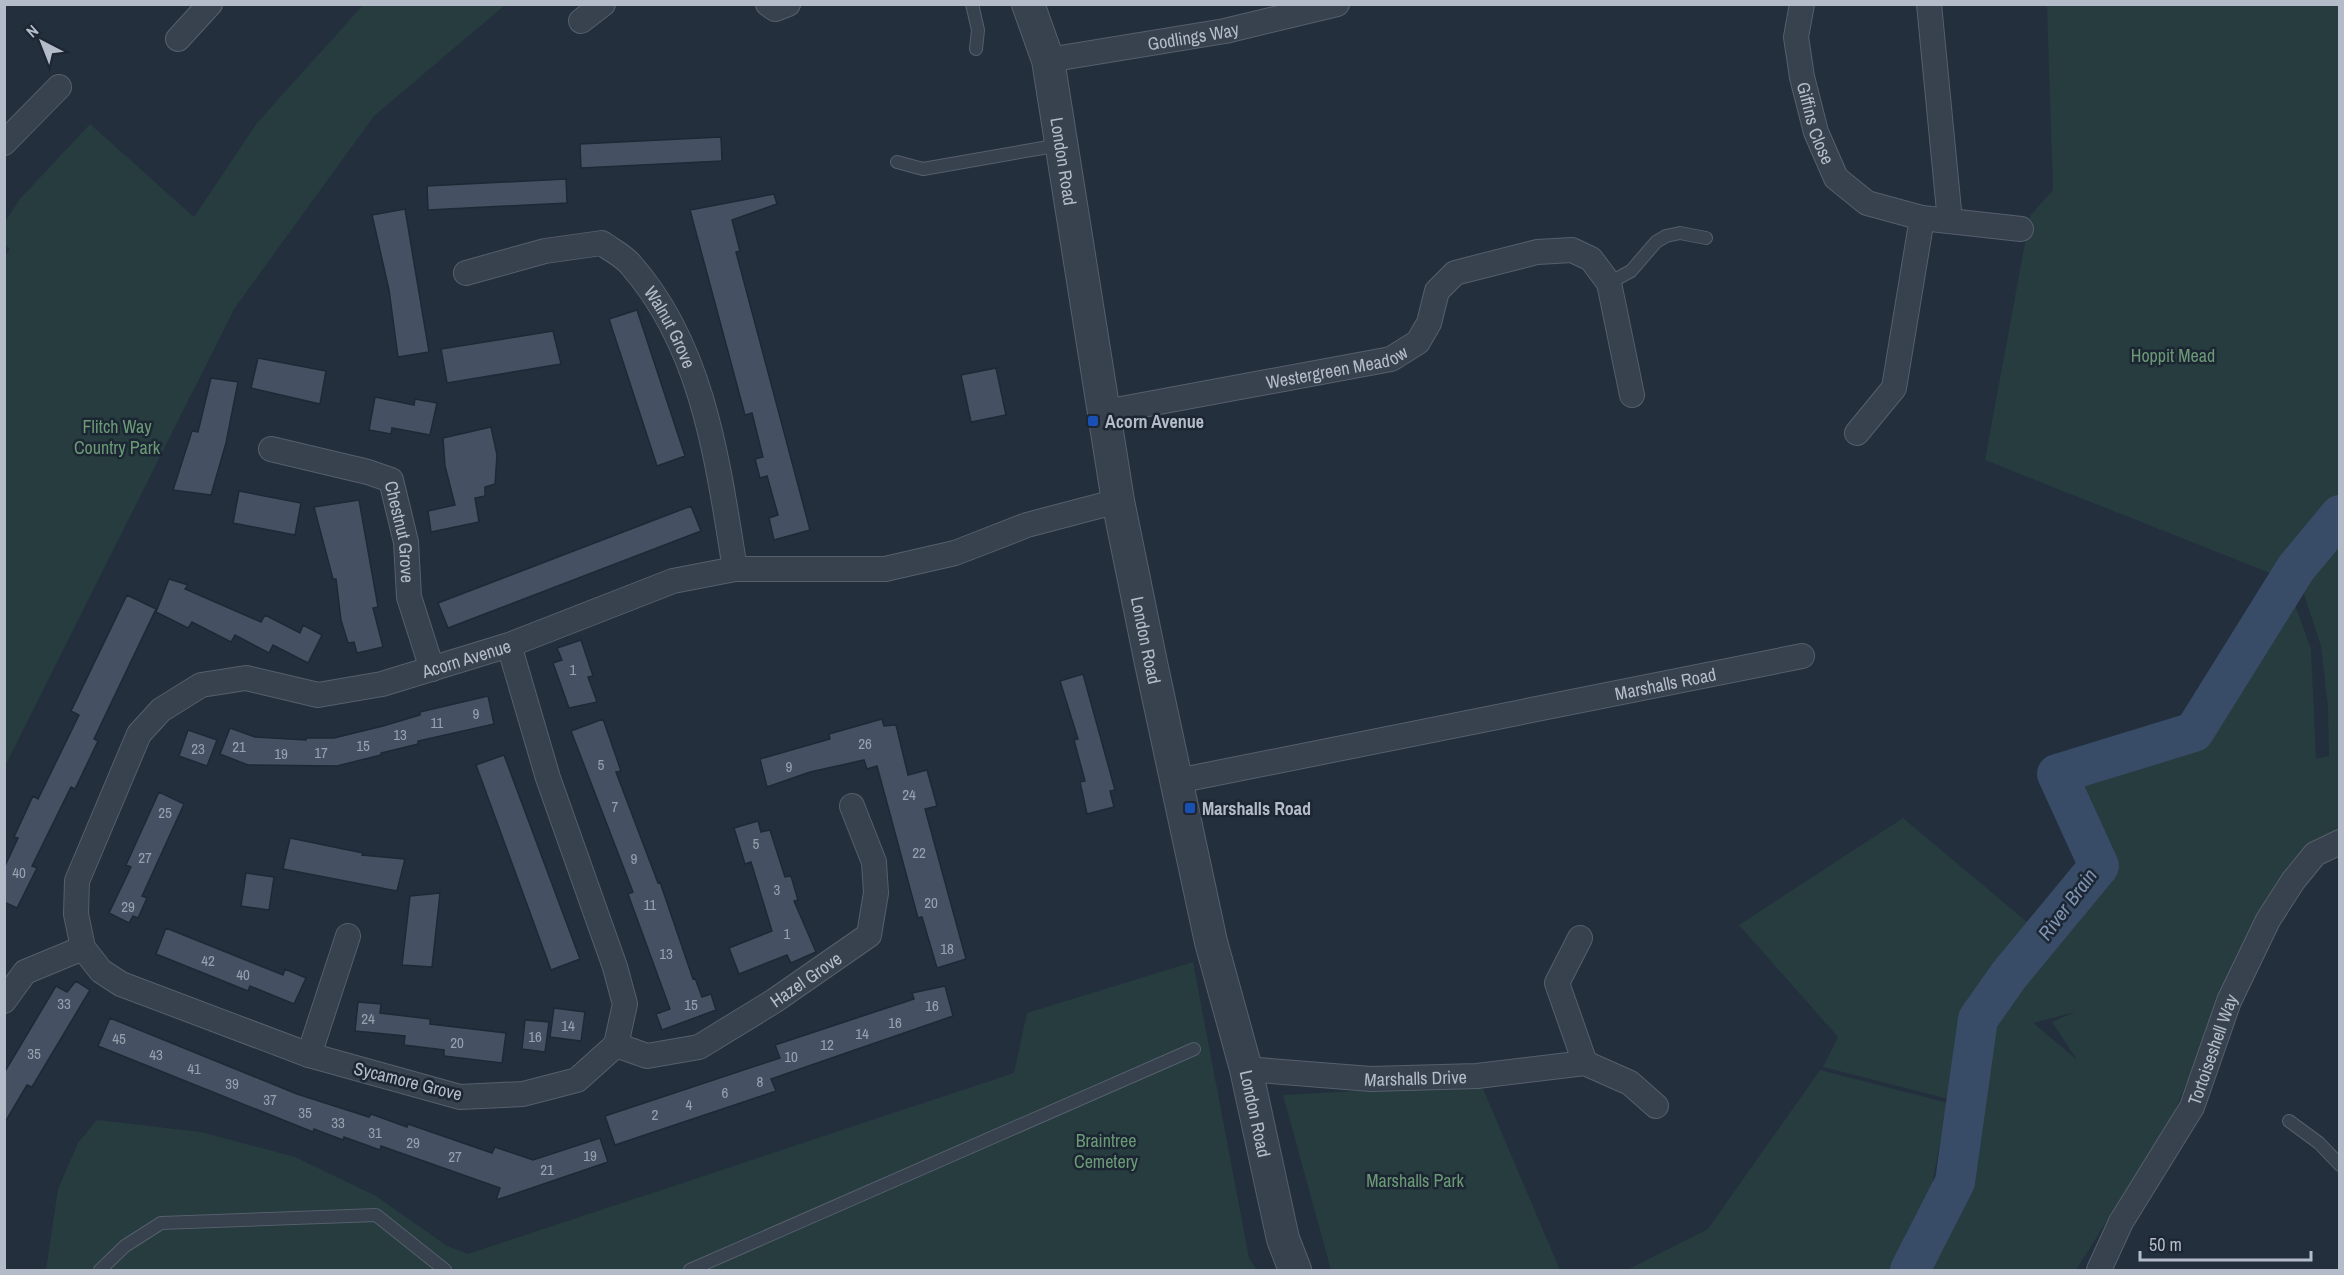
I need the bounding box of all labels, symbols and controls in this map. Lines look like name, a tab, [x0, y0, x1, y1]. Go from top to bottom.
north arrow	[12, 12, 72, 72]
street label: Godlings Way	[1146, 15, 1242, 56]
text: N	[21, 20, 43, 42]
street label: Giffins Close	[1791, 79, 1841, 168]
street label: London Road	[1045, 115, 1083, 207]
street label: Walnut Grove	[639, 281, 702, 372]
street label: Westergreen Meadow	[1264, 339, 1413, 394]
park label: Hoppit Mead	[2131, 343, 2215, 368]
place label: Acorn Avenue	[1105, 409, 1204, 434]
park label: Flitch Way Country Park	[74, 414, 161, 460]
marker: Acorn Avenue	[1086, 414, 1100, 428]
street label: Chestnut Grove	[379, 478, 421, 584]
street label: London Road	[1125, 594, 1168, 686]
street label: Acorn Avenue	[418, 633, 514, 684]
house number: 1	[570, 659, 577, 680]
street label: Marshalls Road	[1613, 661, 1718, 706]
house number: 9	[473, 703, 480, 724]
house number: 11	[431, 712, 444, 733]
house number: 13	[393, 724, 407, 745]
house number: 26	[858, 733, 872, 754]
house number: 15	[356, 735, 370, 756]
house number: 21	[232, 736, 246, 757]
house number: 23	[191, 738, 205, 759]
house number: 17	[314, 742, 328, 763]
house number: 19	[274, 743, 288, 764]
house number: 5	[598, 754, 605, 775]
house number: 9	[786, 756, 793, 777]
house number: 24	[902, 784, 916, 805]
house number: 7	[612, 796, 619, 817]
place label: Marshalls Road	[1202, 796, 1311, 821]
marker: Marshalls Road	[1183, 801, 1197, 815]
house number: 25	[158, 802, 172, 823]
house number: 5	[753, 833, 760, 854]
house number: 22	[912, 842, 926, 863]
house number: 27	[138, 847, 152, 868]
house number: 9	[631, 848, 638, 869]
house number: 40	[12, 862, 26, 883]
water label: River Brain	[2031, 863, 2103, 945]
house number: 3	[774, 879, 781, 900]
house number: 20	[924, 892, 938, 913]
house number: 11	[644, 894, 657, 915]
house number: 29	[121, 896, 135, 917]
house number: 1	[784, 923, 791, 944]
house number: 18	[940, 938, 954, 959]
house number: 13	[659, 943, 673, 964]
street label: Hazel Grove	[765, 945, 846, 1013]
house number: 42	[201, 950, 215, 971]
house number: 40	[236, 964, 250, 985]
street label: Tortoiseshell Way	[2181, 989, 2243, 1108]
house number: 33	[57, 993, 71, 1014]
house number: 15	[684, 994, 698, 1015]
house number: 16	[925, 995, 939, 1016]
house number: 24	[361, 1008, 375, 1029]
house number: 16	[888, 1012, 902, 1033]
house number: 14	[561, 1015, 575, 1036]
house number: 14	[855, 1023, 869, 1044]
house number: 16	[528, 1026, 542, 1047]
house number: 45	[112, 1028, 126, 1049]
house number: 20	[450, 1032, 464, 1053]
house number: 12	[820, 1034, 834, 1055]
house number: 35	[27, 1043, 41, 1064]
house number: 43	[149, 1044, 163, 1065]
house number: 10	[784, 1046, 798, 1067]
street label: Sycamore Grove	[351, 1055, 465, 1107]
house number: 41	[187, 1058, 201, 1079]
street label: Marshalls Drive	[1363, 1064, 1467, 1092]
street label: London Road	[1234, 1068, 1277, 1160]
house number: 8	[757, 1071, 764, 1092]
house number: 39	[225, 1073, 239, 1094]
house number: 6	[722, 1082, 729, 1103]
house number: 37	[263, 1089, 277, 1110]
house number: 4	[686, 1094, 693, 1115]
house number: 35	[298, 1102, 312, 1123]
house number: 2	[652, 1104, 659, 1125]
house number: 33	[331, 1112, 345, 1133]
house number: 31	[368, 1122, 382, 1143]
park label: Braintree Cemetery	[1074, 1128, 1139, 1174]
house number: 29	[406, 1132, 420, 1153]
house number: 19	[583, 1145, 597, 1166]
house number: 27	[448, 1146, 462, 1167]
house number: 21	[540, 1159, 554, 1180]
park label: Marshalls Park	[1366, 1168, 1464, 1193]
scale bar	[2140, 1224, 2311, 1262]
text: 50 m	[2149, 1232, 2182, 1257]

